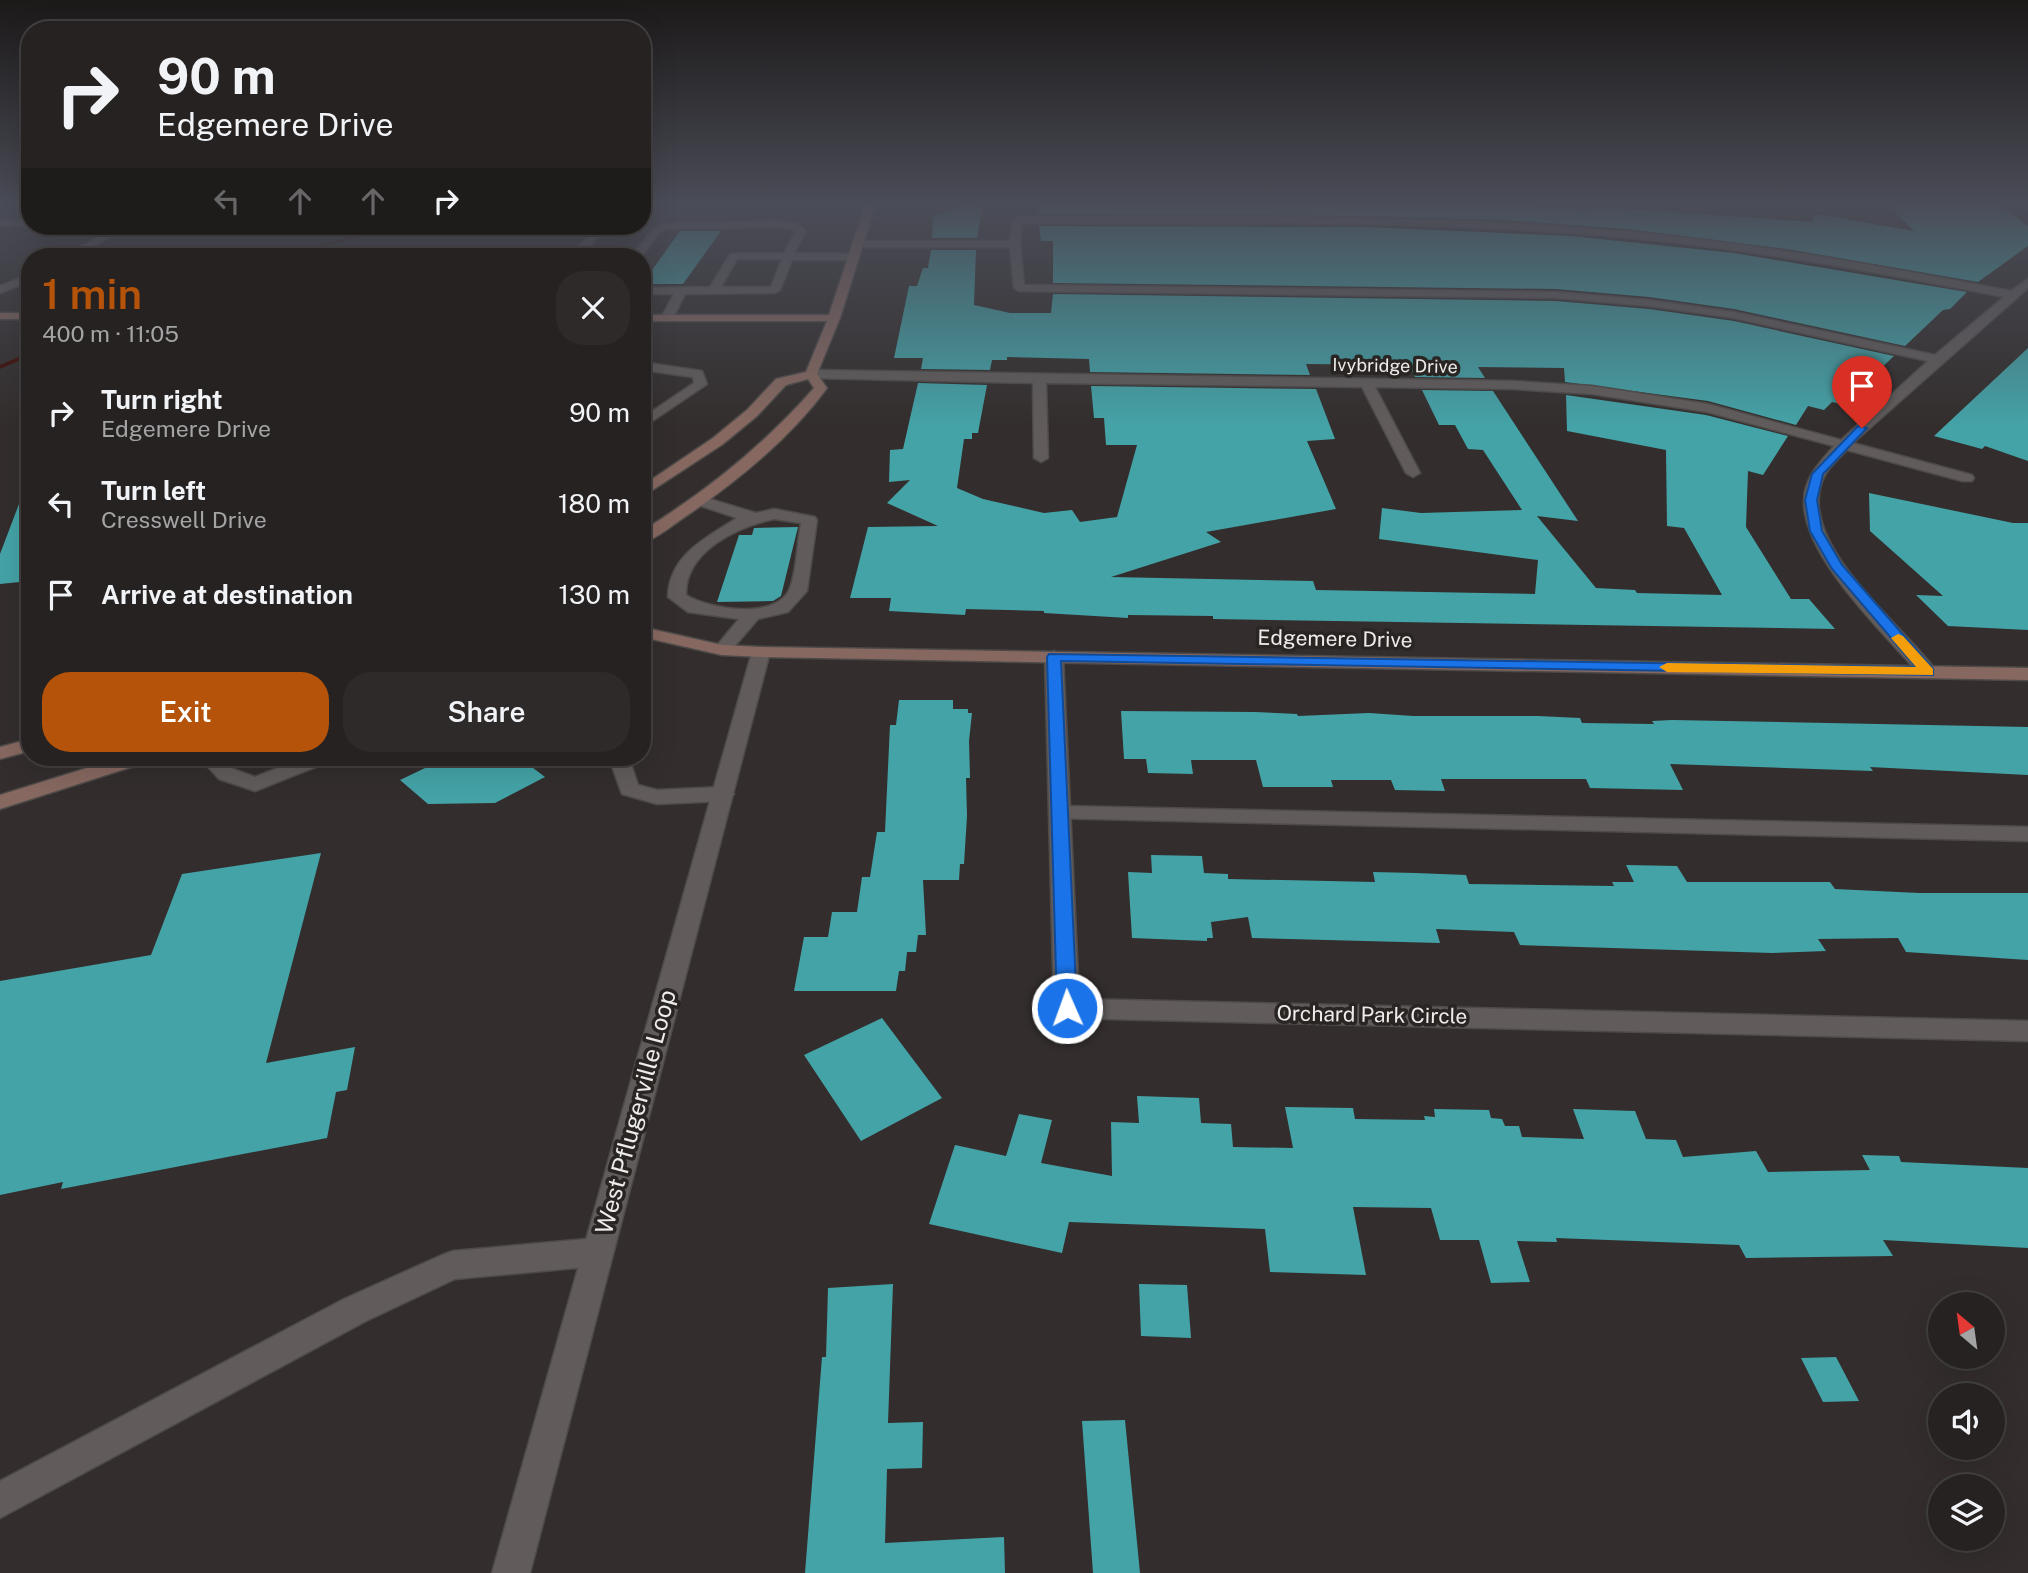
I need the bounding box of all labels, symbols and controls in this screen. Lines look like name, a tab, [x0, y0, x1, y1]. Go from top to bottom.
text: 90 m	[157, 47, 276, 105]
icon: right	[42, 49, 133, 140]
text: Edgemere Drive	[157, 106, 394, 143]
icon: left	[208, 182, 246, 220]
icon: ahead	[281, 182, 319, 220]
icon: ahead	[354, 182, 392, 220]
icon: right	[427, 182, 465, 220]
text: 1 min	[42, 269, 142, 318]
button: close	[556, 271, 630, 345]
text: 400 m · 11:05	[42, 320, 179, 347]
street label: Ivybridge Drive	[1332, 354, 1458, 377]
pin	[1832, 356, 1892, 428]
icon: arrive	[1843, 367, 1881, 405]
text: Turn right	[101, 384, 223, 415]
icon: right	[42, 394, 80, 432]
text: 90 m	[569, 397, 630, 428]
text: Edgemere Drive	[101, 415, 271, 442]
text: Turn left	[101, 475, 206, 506]
icon: left	[42, 485, 80, 523]
text: 180 m	[558, 488, 630, 519]
text: Cresswell Drive	[101, 506, 267, 533]
icon: arrive	[42, 576, 80, 614]
text: Arrive at destination	[101, 579, 353, 610]
text: 130 m	[558, 579, 630, 610]
street label: Edgemere Drive	[1257, 625, 1413, 652]
button: Exit	[42, 672, 329, 752]
button: Share	[343, 672, 630, 752]
position arrow	[1030, 971, 1104, 1045]
street label: West Pflugerville Loop	[589, 987, 681, 1237]
street label: Orchard Park Circle	[1276, 1000, 1468, 1029]
north arrow	[1928, 1292, 2006, 1368]
map controls	[1928, 1292, 2005, 1551]
button: sound	[1928, 1383, 2005, 1460]
button: layers	[1928, 1474, 2005, 1551]

